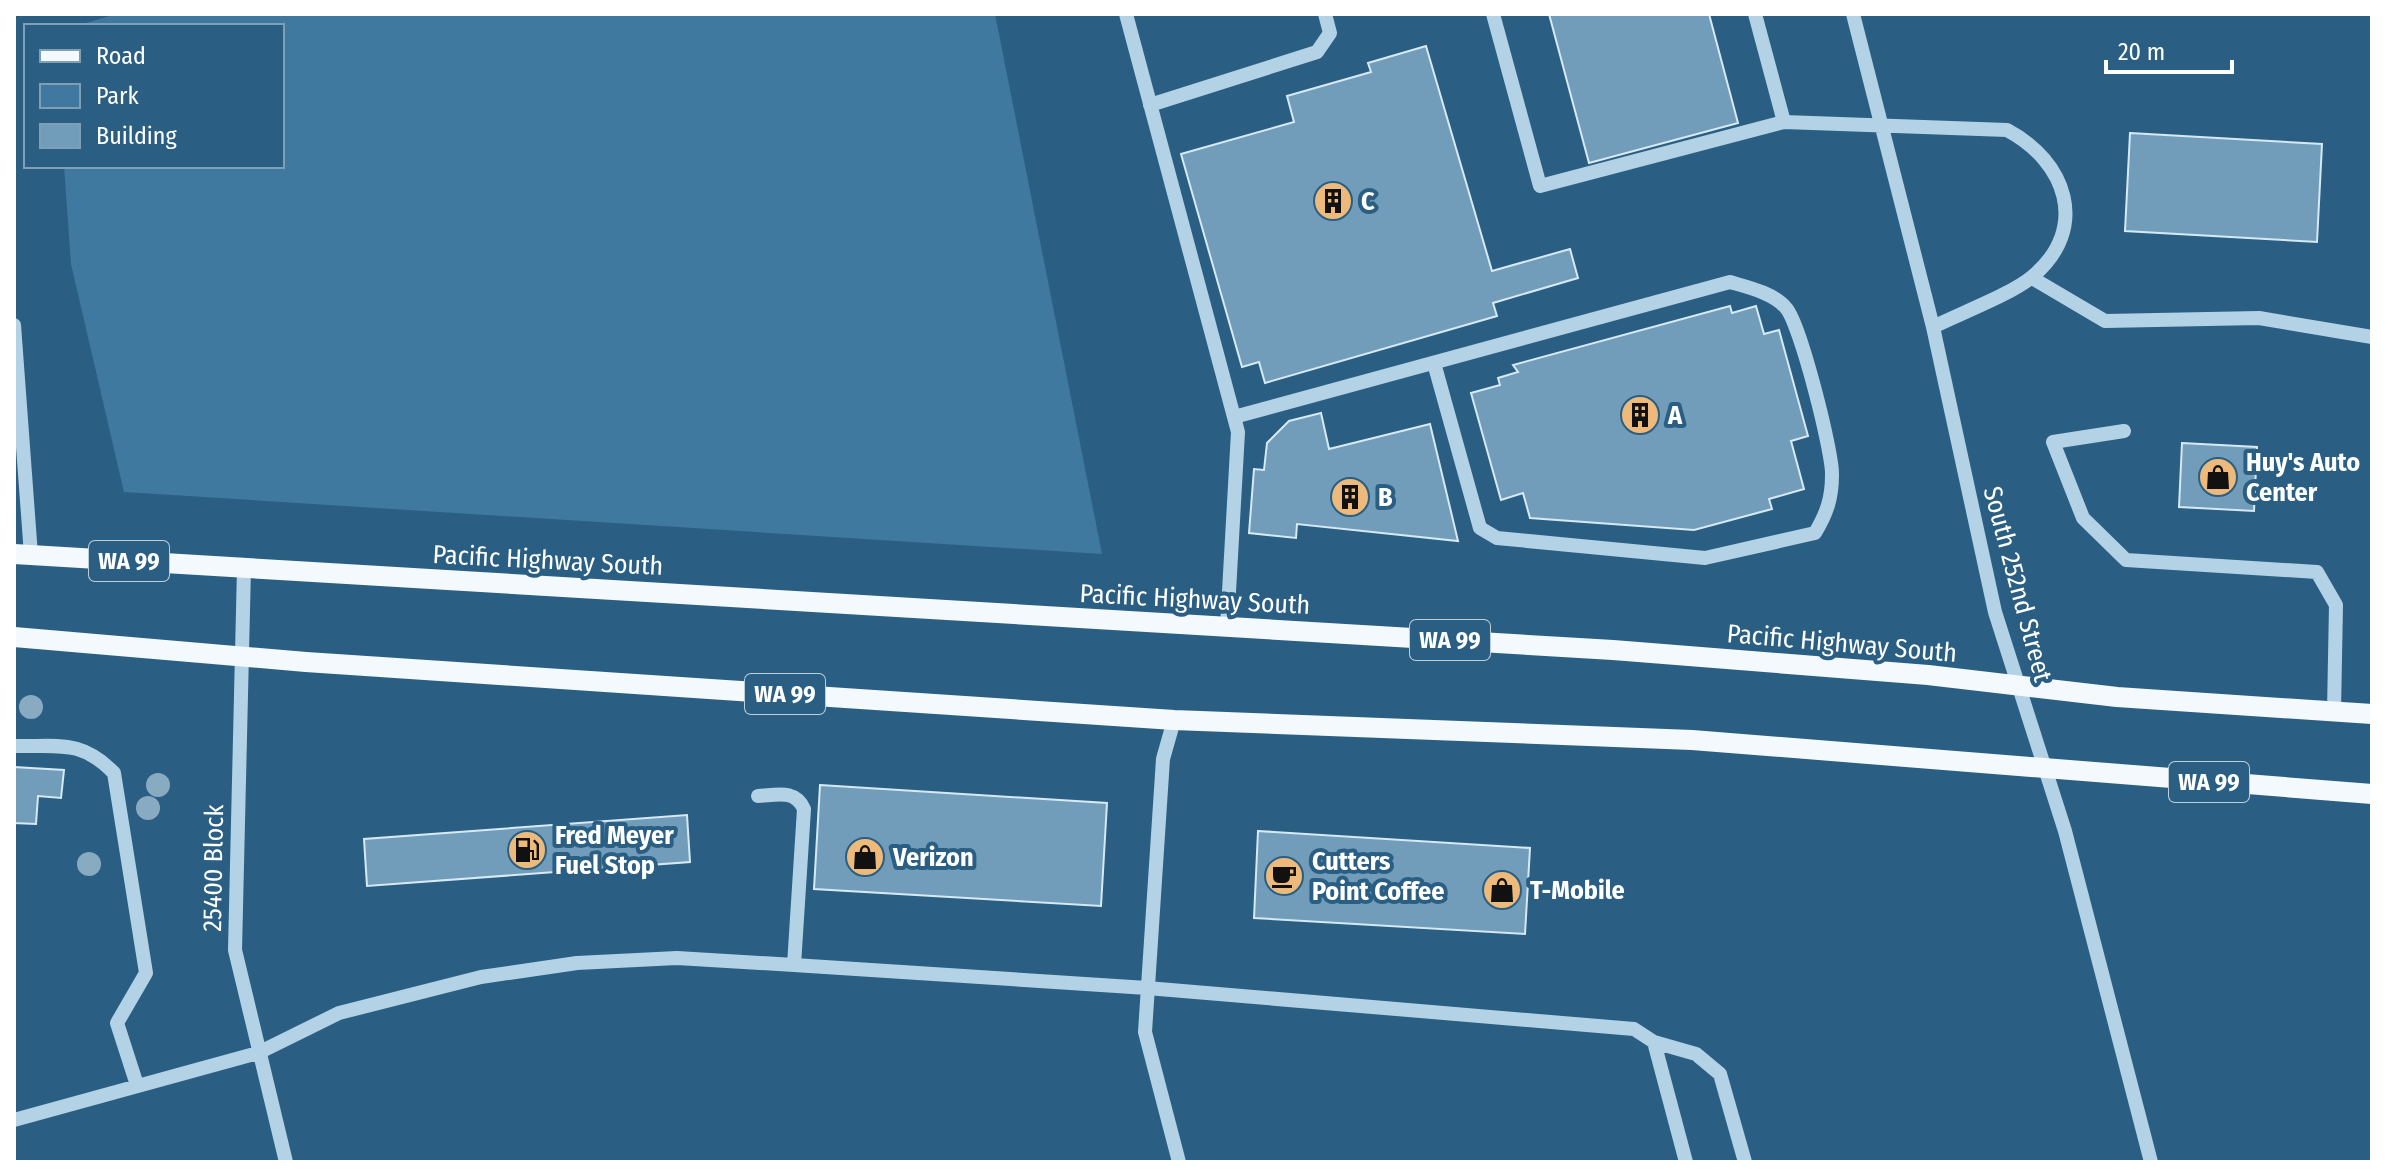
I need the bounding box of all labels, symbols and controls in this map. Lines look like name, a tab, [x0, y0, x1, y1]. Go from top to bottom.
legend	[24, 24, 284, 168]
scale bar	[2106, 24, 2232, 74]
text: 20 m	[2118, 38, 2165, 66]
text: Road	[96, 42, 146, 70]
text: Park	[96, 82, 139, 110]
text: Building	[96, 122, 178, 150]
building icon: C	[1312, 180, 1354, 222]
place label: C	[1361, 186, 1375, 217]
building icon: A	[1619, 394, 1661, 436]
place label: A	[1667, 400, 1683, 431]
place label: Huy's Auto Center	[2246, 447, 2360, 508]
shop icon: Huy's Auto Center	[2197, 456, 2239, 498]
building icon: B	[1329, 476, 1371, 518]
place label: B	[1378, 482, 1393, 513]
street label: South 252nd Street	[1977, 483, 2059, 686]
street label: Pacific Highway South	[432, 539, 664, 582]
road number: WA 99	[89, 541, 169, 581]
street label: Pacific Highway South	[1079, 578, 1311, 621]
street label: Pacific Highway South	[1726, 618, 1958, 669]
road number: WA 99	[1410, 620, 1490, 660]
road number: WA 99	[745, 674, 825, 714]
road number: WA 99	[2169, 762, 2249, 802]
street label: 25400 Block	[197, 803, 230, 932]
place label: Fred Meyer Fuel Stop	[555, 820, 674, 881]
fuel station icon: Fred Meyer Fuel Stop	[506, 829, 548, 871]
shop icon: Verizon	[844, 836, 886, 878]
place label: Verizon	[892, 842, 974, 873]
place label: Cutters Point Coffee	[1312, 846, 1444, 907]
cafe icon: Cutters Point Coffee	[1263, 855, 1305, 897]
shop icon: T-Mobile	[1481, 869, 1523, 911]
place label: T-Mobile	[1530, 875, 1625, 906]

